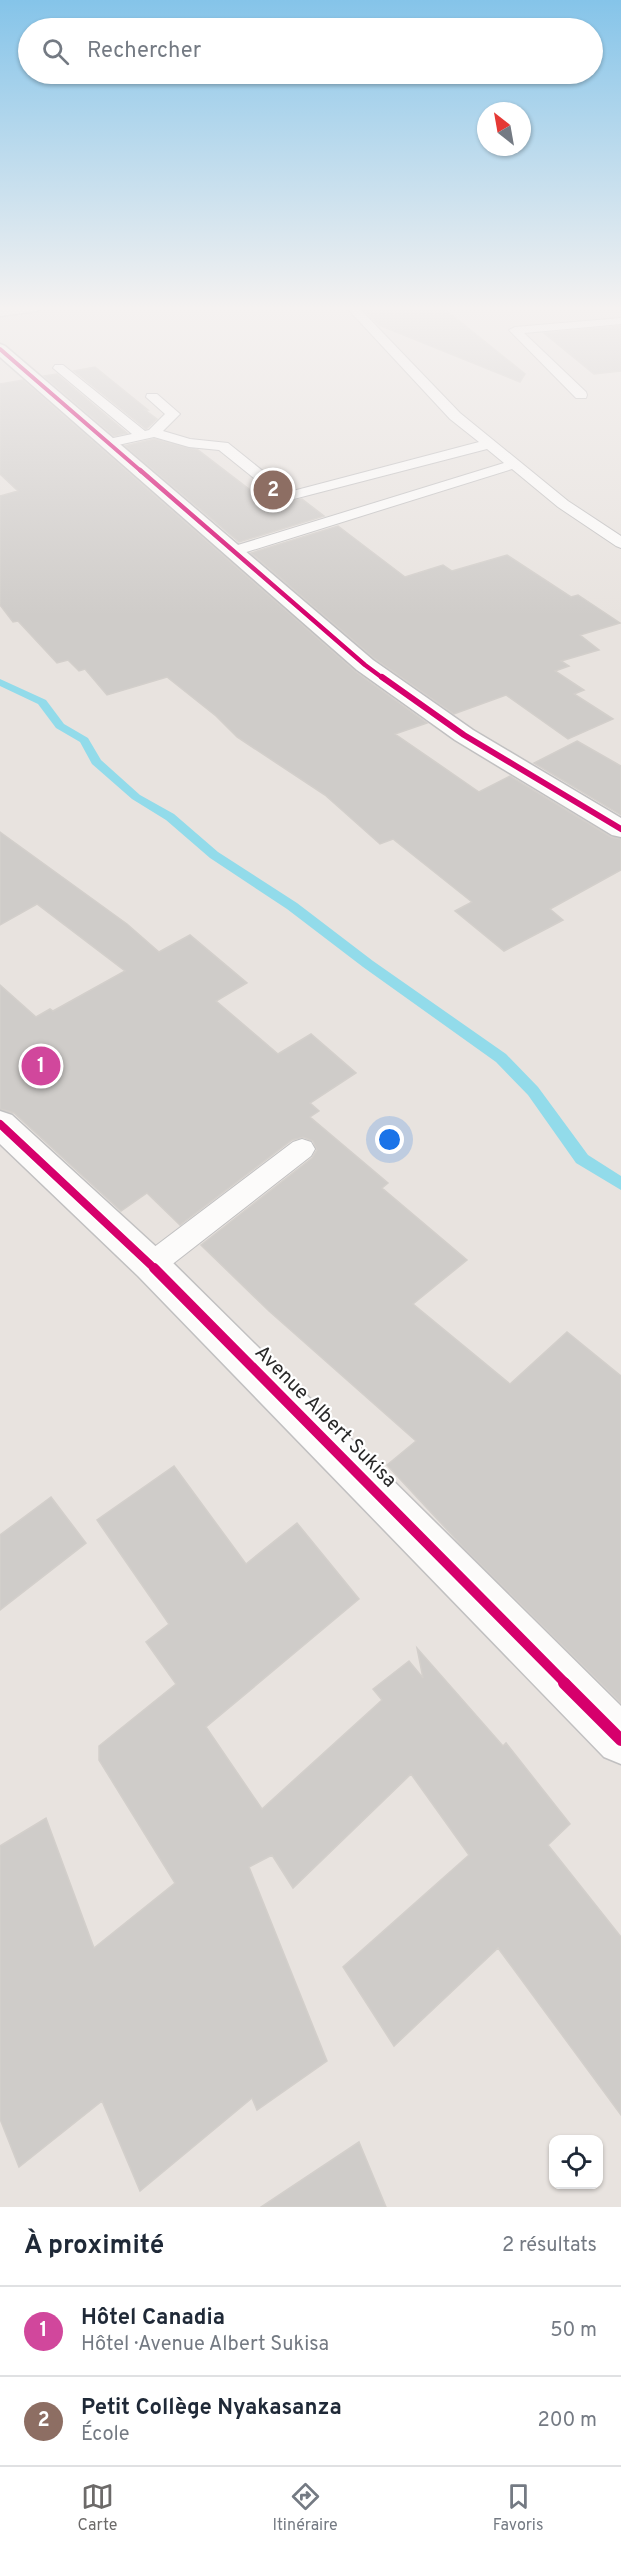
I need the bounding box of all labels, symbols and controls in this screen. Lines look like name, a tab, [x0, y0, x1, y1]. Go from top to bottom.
search box	[18, 18, 603, 84]
icon: search	[39, 35, 72, 68]
text: Rechercher	[87, 38, 201, 65]
north arrow	[477, 102, 531, 156]
pin: 2	[254, 468, 292, 512]
pin: 1	[22, 1044, 60, 1088]
your location	[375, 1125, 404, 1154]
street label: Avenue Albert Sukisa	[248, 1340, 402, 1494]
map controls	[549, 2135, 603, 2189]
button: locate	[549, 2135, 603, 2189]
text: À proximité	[24, 2230, 164, 2263]
text: 2 résultats	[502, 2233, 597, 2259]
text: Hôtel Canadia	[81, 2305, 225, 2332]
text: 1	[40, 2318, 48, 2344]
text: 50 m	[550, 2318, 597, 2344]
text: Hôtel · Avenue Albert Sukisa	[81, 2332, 329, 2358]
text: Petit Collège Nyakasanza	[81, 2395, 342, 2422]
text: 2	[37, 2408, 50, 2434]
text: 200 m	[538, 2408, 597, 2434]
text: École	[81, 2422, 130, 2448]
tab: Carte	[78, 2480, 117, 2536]
tab: Itinéraire	[273, 2480, 338, 2536]
tab: Favoris	[493, 2480, 543, 2536]

